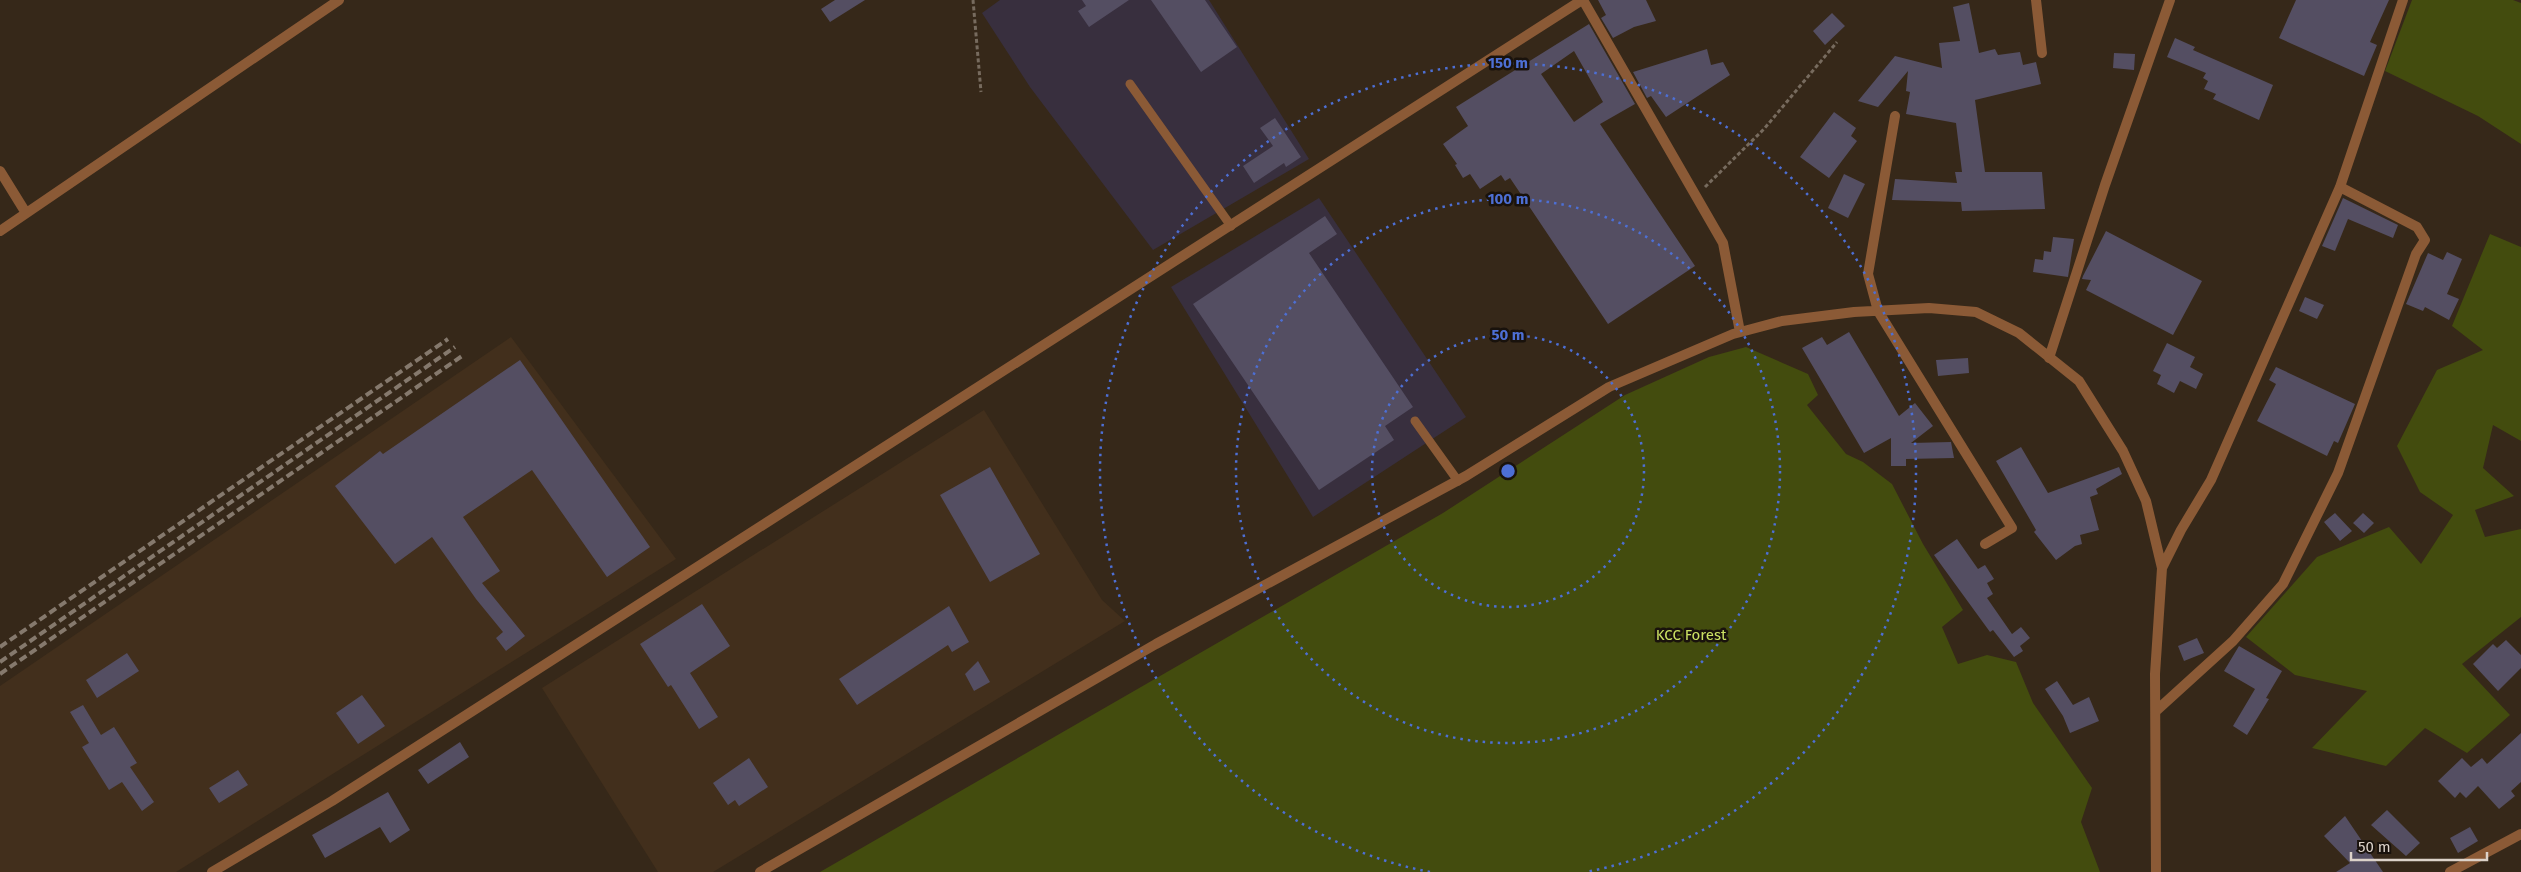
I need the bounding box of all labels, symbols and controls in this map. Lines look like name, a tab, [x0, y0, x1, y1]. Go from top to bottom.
text: 150 m	[1488, 54, 1528, 72]
text: 100 m	[1488, 190, 1528, 208]
text: 50 m	[1491, 326, 1525, 344]
centre of rings	[1499, 462, 1517, 480]
park label: KCC Forest	[1656, 626, 1727, 644]
scale bar	[2351, 830, 2487, 862]
text: 50 m	[2358, 838, 2391, 856]

